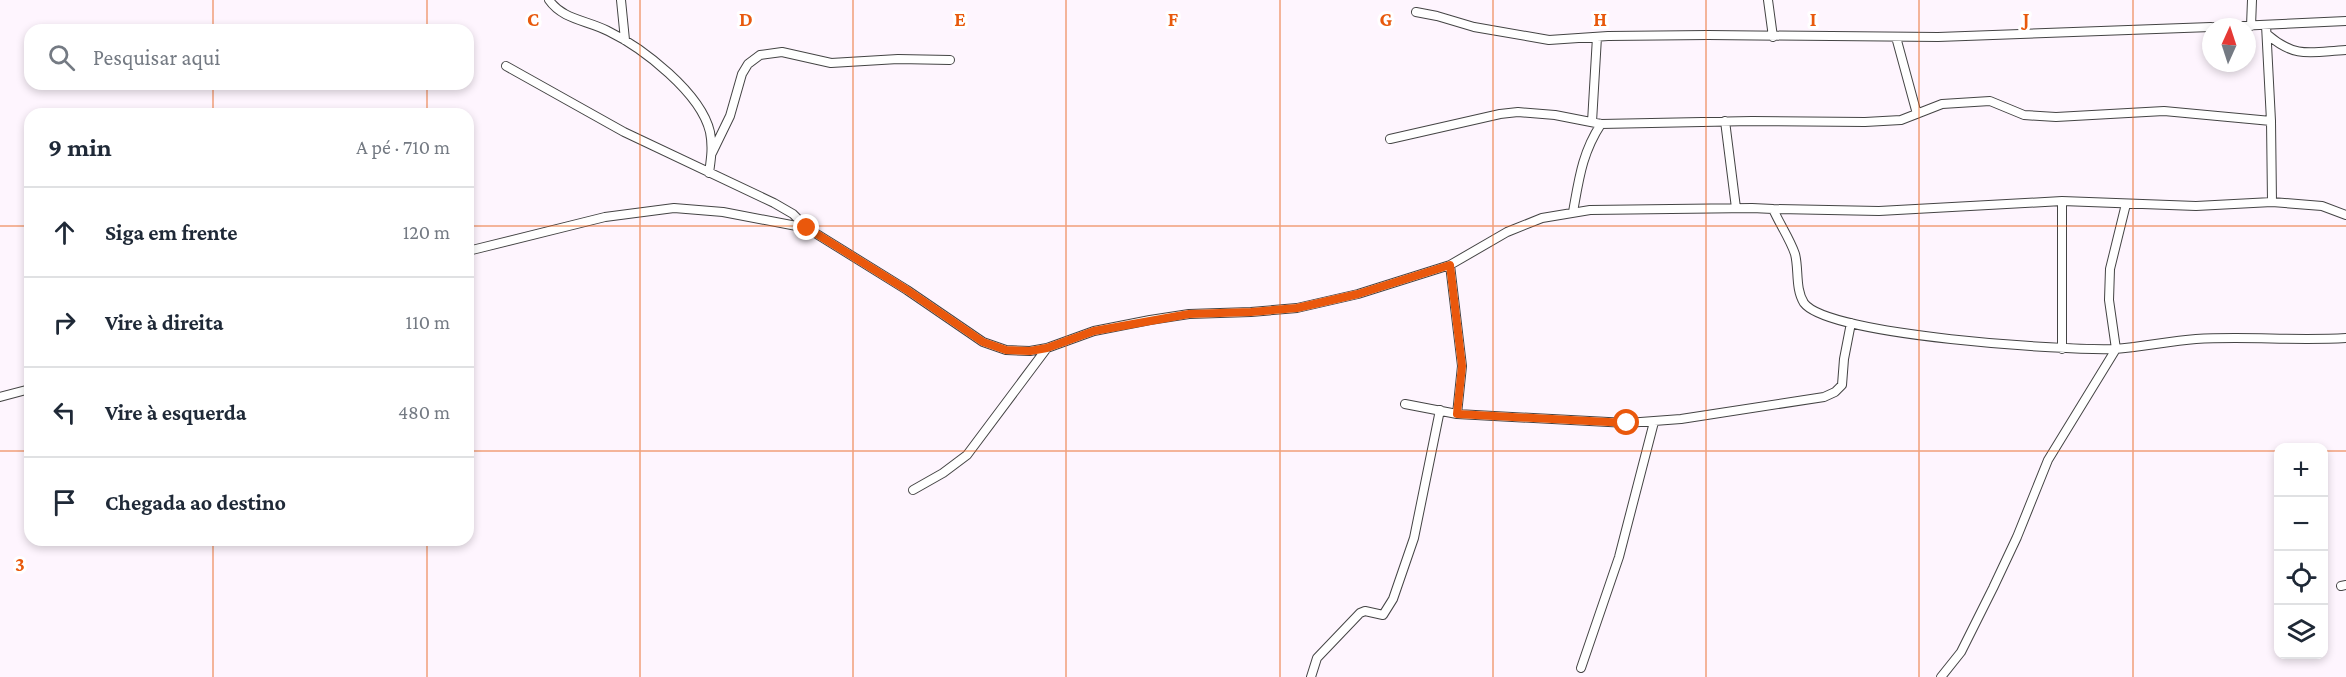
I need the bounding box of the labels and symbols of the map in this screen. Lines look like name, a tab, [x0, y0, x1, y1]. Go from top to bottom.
text: C	[527, 8, 539, 30]
text: D	[739, 8, 753, 30]
text: E	[954, 8, 966, 30]
text: F	[1168, 8, 1179, 30]
text: G	[1380, 8, 1393, 30]
text: H	[1593, 8, 1607, 30]
text: I	[1810, 8, 1817, 30]
text: J	[2021, 8, 2030, 30]
north arrow	[2202, 18, 2256, 72]
route end	[793, 214, 819, 240]
route start	[1613, 409, 1639, 435]
text: 3	[15, 553, 25, 575]

